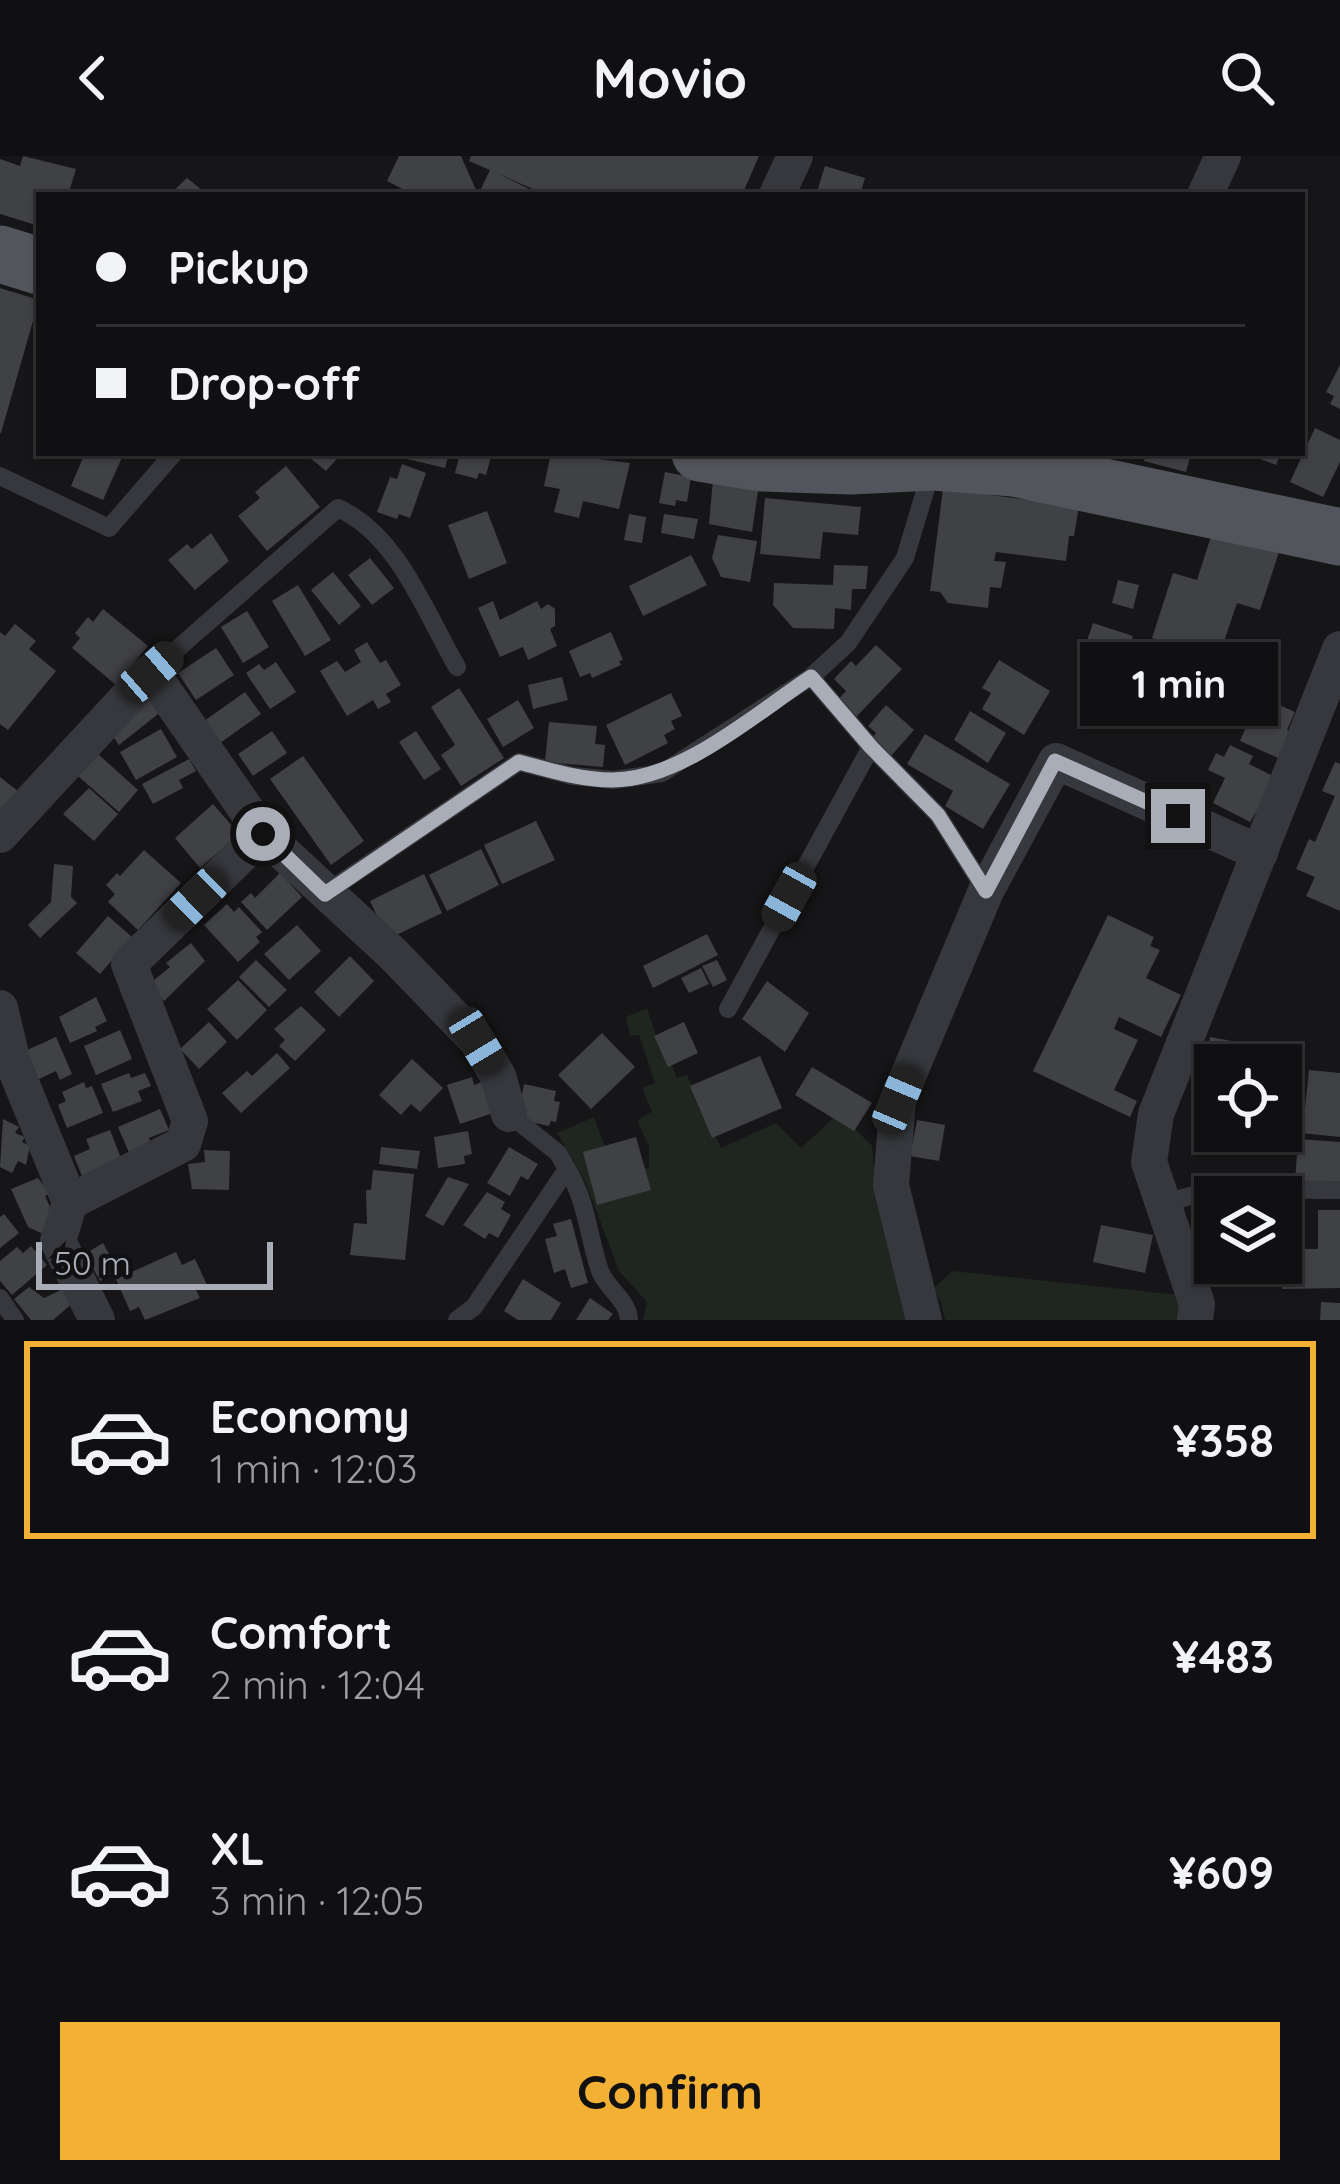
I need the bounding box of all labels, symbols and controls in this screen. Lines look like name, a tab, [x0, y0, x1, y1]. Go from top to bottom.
text: Movio	[593, 44, 747, 112]
icon: back	[60, 45, 126, 111]
icon: search	[1214, 45, 1280, 111]
text: Pickup	[168, 239, 309, 295]
text: Drop-off	[168, 355, 360, 411]
car	[112, 635, 190, 709]
callout: 1 min	[1079, 642, 1277, 726]
text: 1 min	[1132, 659, 1226, 708]
route end	[1151, 789, 1205, 843]
route start	[236, 807, 290, 861]
car	[756, 857, 822, 937]
car	[158, 861, 234, 937]
car	[443, 1001, 511, 1081]
map controls	[1194, 1044, 1302, 1284]
button: locate	[1194, 1044, 1302, 1152]
car	[867, 1060, 929, 1140]
button: layers	[1194, 1176, 1302, 1284]
scale bar	[36, 1236, 273, 1289]
text: 50 m	[54, 1242, 131, 1283]
icon: car	[66, 1386, 174, 1494]
text: Economy	[210, 1388, 410, 1444]
text: ¥358	[1172, 1412, 1274, 1468]
text: 1 min · 12:03	[210, 1444, 417, 1493]
icon: car	[66, 1602, 174, 1710]
text: Comfort	[210, 1604, 392, 1660]
text: ¥483	[1172, 1628, 1274, 1684]
text: 2 min · 12:04	[210, 1660, 425, 1709]
icon: car	[66, 1818, 174, 1926]
text: XL	[210, 1820, 265, 1876]
text: ¥609	[1169, 1844, 1274, 1900]
text: 3 min · 12:05	[210, 1876, 424, 1925]
button: Confirm	[60, 2022, 1280, 2160]

